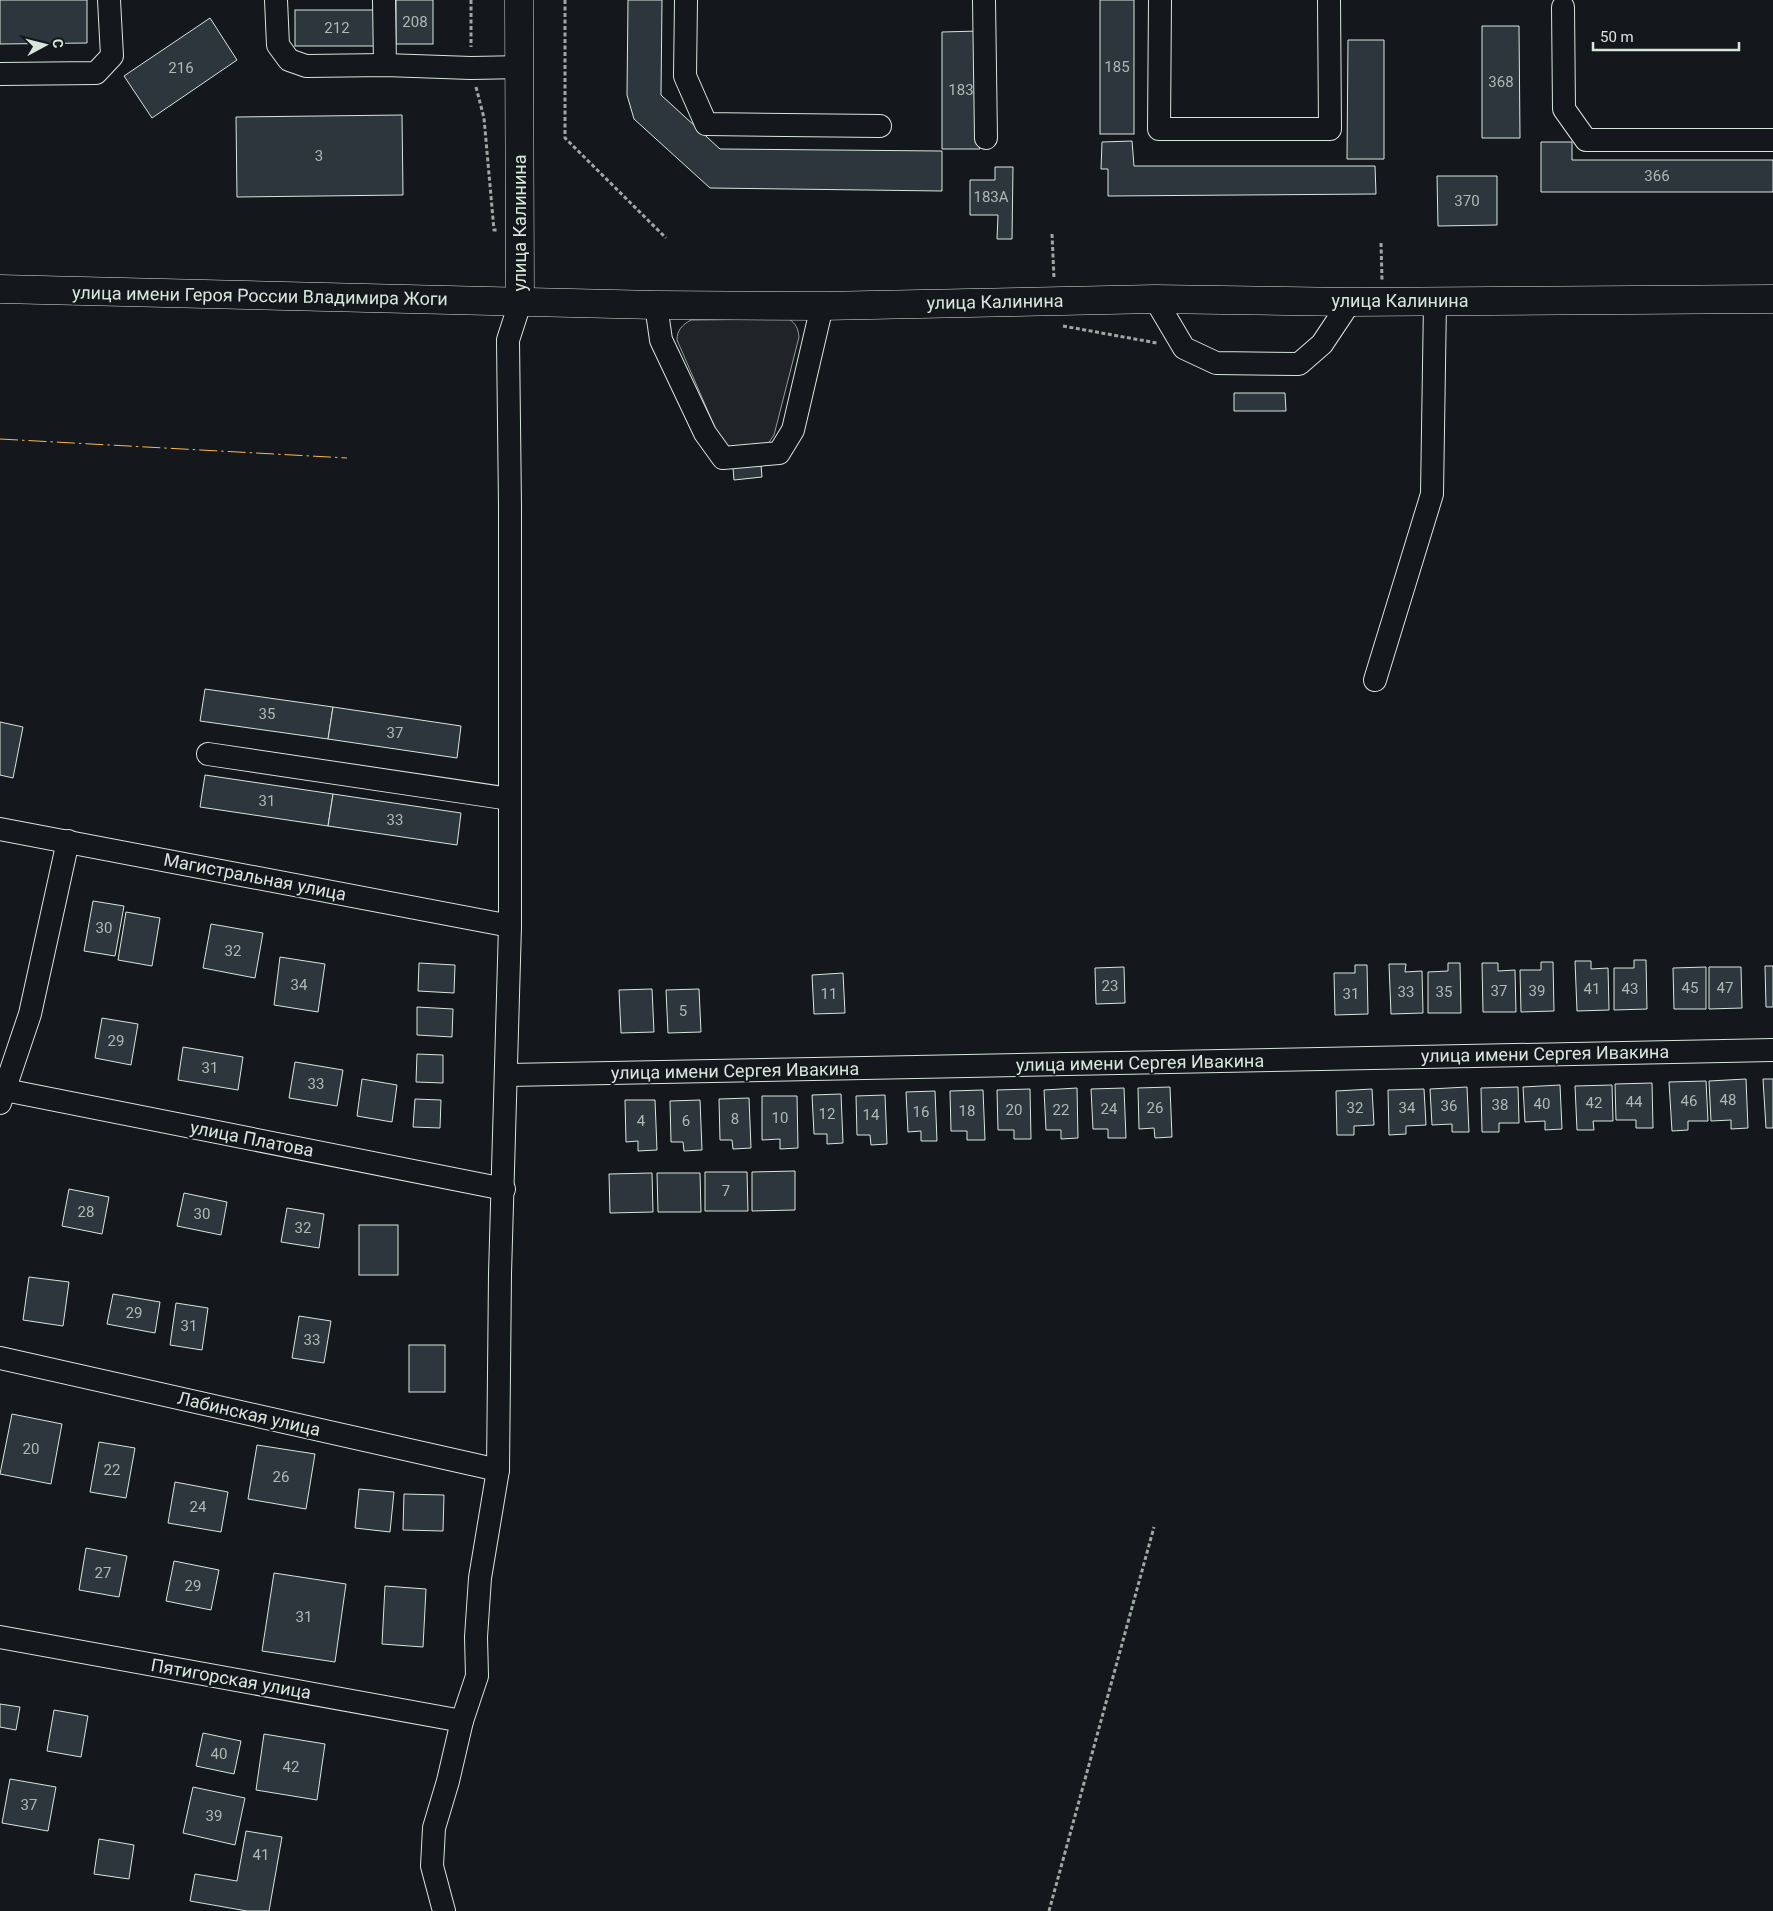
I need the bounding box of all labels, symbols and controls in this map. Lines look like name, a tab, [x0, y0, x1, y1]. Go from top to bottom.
house number: 208	[402, 13, 428, 31]
house number: 212	[324, 19, 350, 37]
north arrow	[20, 20, 70, 70]
scale bar	[1593, 20, 1739, 52]
text: 50 m	[1600, 28, 1634, 46]
text: С	[49, 38, 66, 49]
house number: 185	[1104, 58, 1130, 76]
house number: 216	[168, 59, 194, 77]
house number: 368	[1488, 73, 1514, 91]
house number: 183	[948, 81, 974, 99]
house number: 3	[315, 147, 323, 165]
street label: улица Калинина	[509, 155, 530, 291]
house number: 366	[1644, 167, 1670, 185]
house number: 183А	[973, 188, 1009, 206]
house number: 370	[1454, 192, 1480, 210]
street label: улица имени Героя России Владимира Жоги	[72, 282, 448, 309]
street label: улица Калинина	[926, 290, 1064, 313]
street label: улица Калинина	[1332, 290, 1468, 311]
house number: 35	[259, 705, 275, 723]
house number: 37	[387, 724, 403, 742]
house number: 31	[259, 792, 275, 810]
house number: 33	[387, 811, 403, 829]
street label: Магистральная улица	[162, 849, 348, 905]
house number: 30	[96, 919, 112, 937]
house number: 32	[225, 942, 241, 960]
house number: 34	[291, 976, 308, 994]
house number: 23	[1102, 977, 1118, 995]
house number: 45	[1682, 979, 1698, 997]
house number: 47	[1717, 979, 1733, 997]
house number: 41	[1584, 980, 1600, 998]
house number: 43	[1622, 980, 1638, 998]
house number: 37	[1491, 982, 1507, 1000]
house number: 39	[1529, 982, 1545, 1000]
house number: 33	[1398, 983, 1414, 1001]
house number: 35	[1436, 983, 1452, 1001]
house number: 11	[821, 985, 837, 1003]
house number: 31	[1343, 985, 1359, 1003]
house number: 5	[679, 1002, 687, 1020]
house number: 29	[108, 1032, 124, 1050]
street label: улица имени Сергея Ивакина	[1421, 1041, 1669, 1066]
street label: улица имени Сергея Ивакина	[1016, 1050, 1264, 1075]
street label: улица имени Сергея Ивакина	[611, 1058, 859, 1083]
house number: 31	[202, 1059, 218, 1077]
house number: 33	[308, 1075, 324, 1093]
house number: 48	[1720, 1091, 1736, 1109]
house number: 46	[1681, 1092, 1697, 1110]
house number: 44	[1626, 1093, 1643, 1111]
house number: 42	[1586, 1094, 1602, 1112]
house number: 40	[1534, 1095, 1550, 1113]
house number: 38	[1492, 1096, 1508, 1114]
house number: 36	[1441, 1097, 1457, 1115]
house number: 26	[1147, 1099, 1163, 1117]
house number: 32	[1347, 1099, 1363, 1117]
house number: 34	[1399, 1099, 1416, 1117]
house number: 24	[1101, 1100, 1118, 1118]
house number: 20	[1006, 1101, 1022, 1119]
house number: 22	[1053, 1101, 1069, 1119]
house number: 18	[959, 1102, 975, 1120]
house number: 16	[913, 1103, 929, 1121]
house number: 12	[819, 1105, 835, 1123]
house number: 14	[863, 1106, 880, 1124]
house number: 10	[772, 1109, 788, 1127]
house number: 8	[731, 1110, 739, 1128]
house number: 4	[637, 1112, 646, 1130]
house number: 6	[682, 1112, 690, 1130]
street label: улица Платова	[189, 1116, 316, 1161]
house number: 7	[722, 1182, 730, 1200]
house number: 28	[78, 1203, 94, 1221]
house number: 30	[194, 1205, 210, 1223]
house number: 32	[295, 1219, 311, 1237]
house number: 29	[126, 1304, 142, 1322]
house number: 31	[181, 1317, 197, 1335]
house number: 33	[304, 1331, 320, 1349]
street label: Лабинская улица	[176, 1387, 323, 1440]
house number: 20	[23, 1440, 39, 1458]
house number: 22	[104, 1461, 120, 1479]
house number: 26	[273, 1468, 289, 1486]
house number: 24	[190, 1498, 207, 1516]
house number: 27	[95, 1564, 111, 1582]
house number: 29	[185, 1577, 201, 1595]
house number: 31	[296, 1608, 312, 1626]
street label: Пятигорская улица	[149, 1654, 313, 1703]
house number: 40	[211, 1745, 227, 1763]
house number: 42	[283, 1758, 299, 1776]
house number: 37	[21, 1796, 37, 1814]
house number: 39	[206, 1807, 222, 1825]
house number: 41	[253, 1846, 269, 1864]

